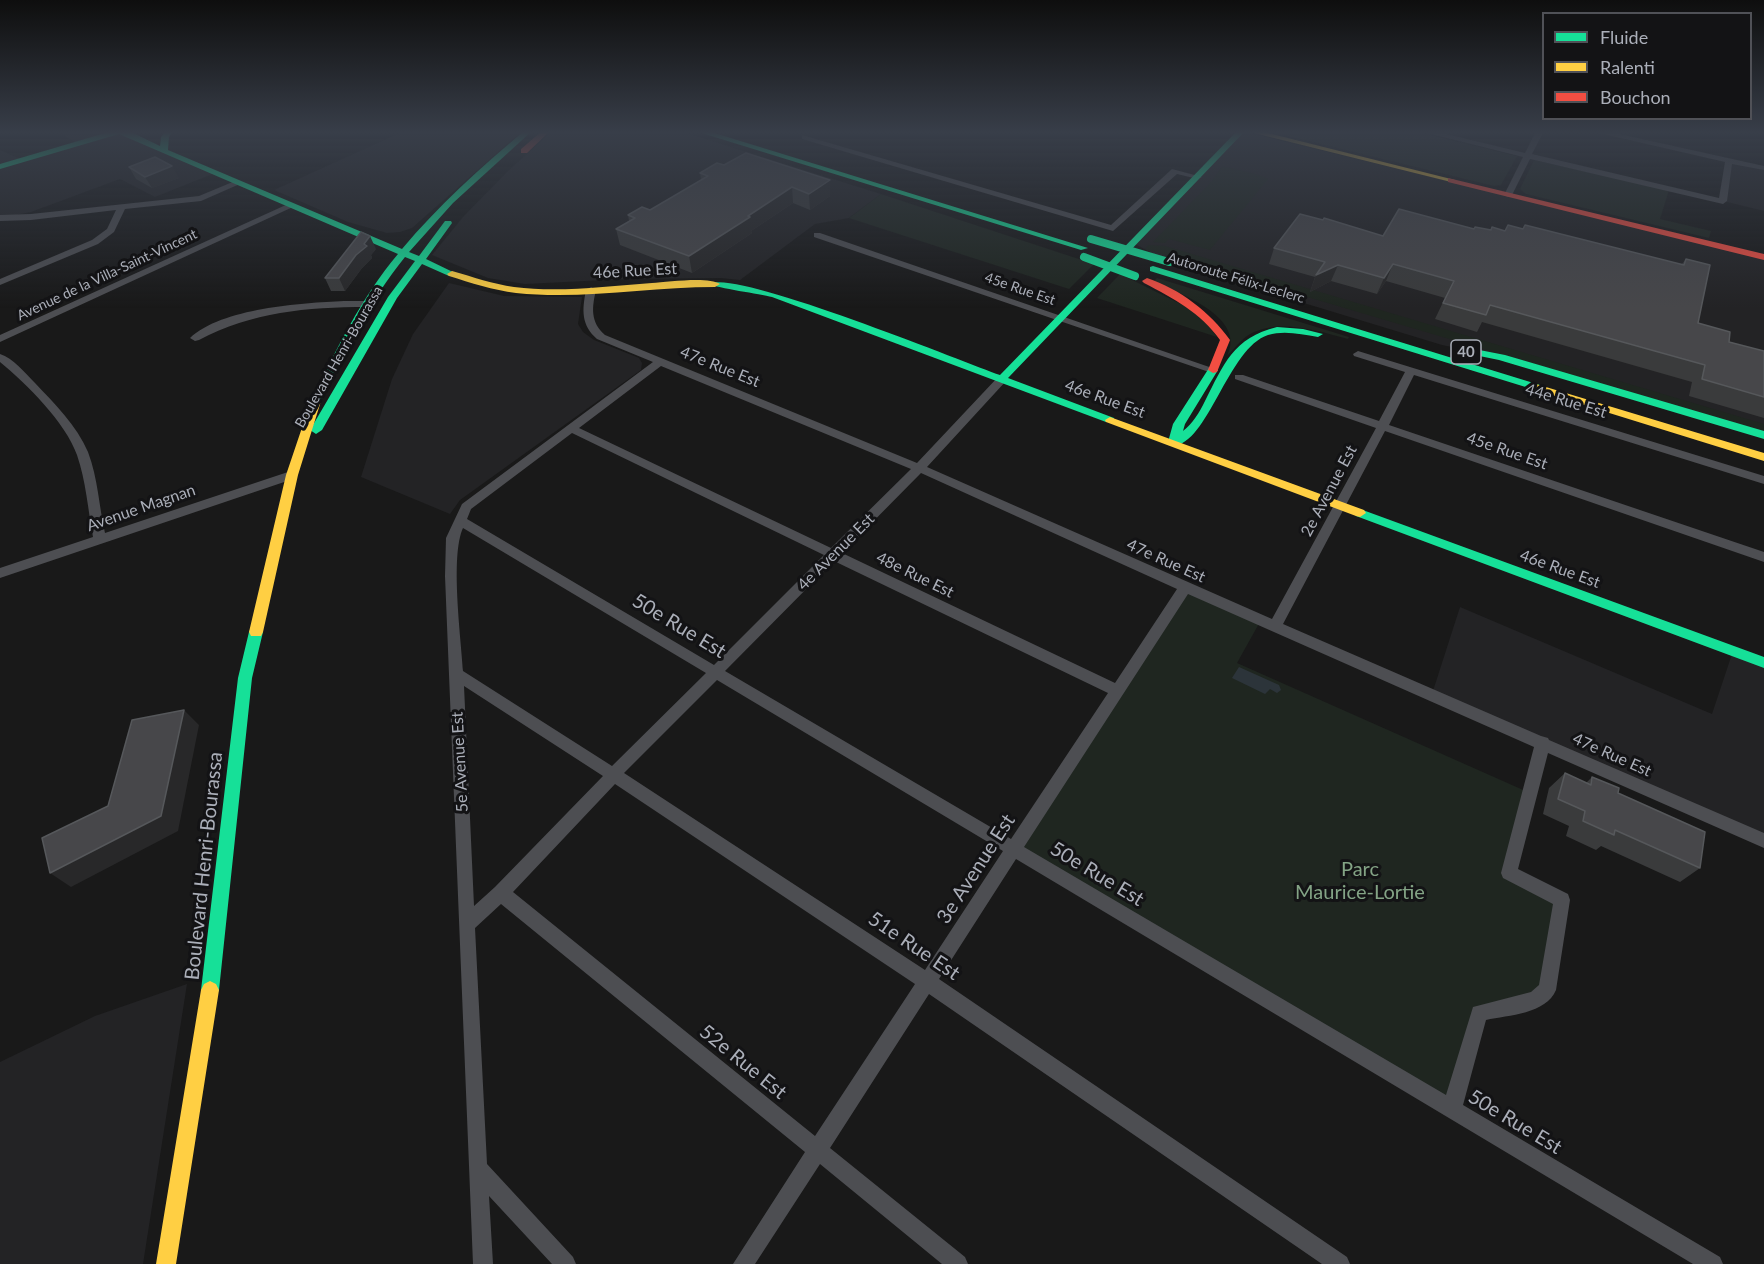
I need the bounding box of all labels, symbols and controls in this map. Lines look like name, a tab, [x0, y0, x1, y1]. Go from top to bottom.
legend	[1542, 12, 1752, 120]
text: Fluide	[1600, 26, 1648, 48]
text: Ralenti	[1600, 56, 1655, 78]
text: Bouchon	[1600, 86, 1671, 108]
street label: Avenue de la Villa-Saint-Vincent	[14, 226, 200, 324]
street label: Autoroute Félix-Leclerc	[1165, 249, 1307, 307]
street label: 46e Rue Est	[593, 259, 677, 283]
street label: 45e Rue Est	[983, 269, 1057, 309]
street label: Boulevard Henri-Bourassa	[292, 283, 386, 431]
road number: 40	[1451, 340, 1481, 364]
street label: 47e Rue Est	[677, 342, 763, 392]
street label: 46e Rue Est	[1062, 376, 1148, 422]
street label: 44e Rue Est	[1523, 380, 1609, 422]
street label: 45e Rue Est	[1464, 428, 1550, 474]
street label: 2e Avenue Est	[1297, 442, 1361, 540]
street label: Avenue Magnan	[84, 480, 198, 536]
street label: 4e Avenue Est	[794, 510, 878, 594]
street label: 47e Rue Est	[1124, 535, 1208, 587]
street label: 46e Rue Est	[1517, 546, 1603, 592]
street label: 48e Rue Est	[873, 548, 957, 602]
street label: 50e Rue Est	[628, 589, 730, 663]
street label: 5e Avenue Est	[448, 711, 472, 813]
street label: 47e Rue Est	[1570, 729, 1654, 781]
street label: Boulevard Henri-Bourassa	[180, 751, 228, 981]
street label: 3e Avenue Est	[932, 810, 1020, 928]
street label: 50e Rue Est	[1046, 837, 1148, 911]
park label: Parc Maurice-Lortie	[1295, 858, 1425, 905]
street label: 51e Rue Est	[864, 907, 964, 985]
street label: 52e Rue Est	[695, 1020, 791, 1104]
street label: 50e Rue Est	[1464, 1085, 1566, 1159]

